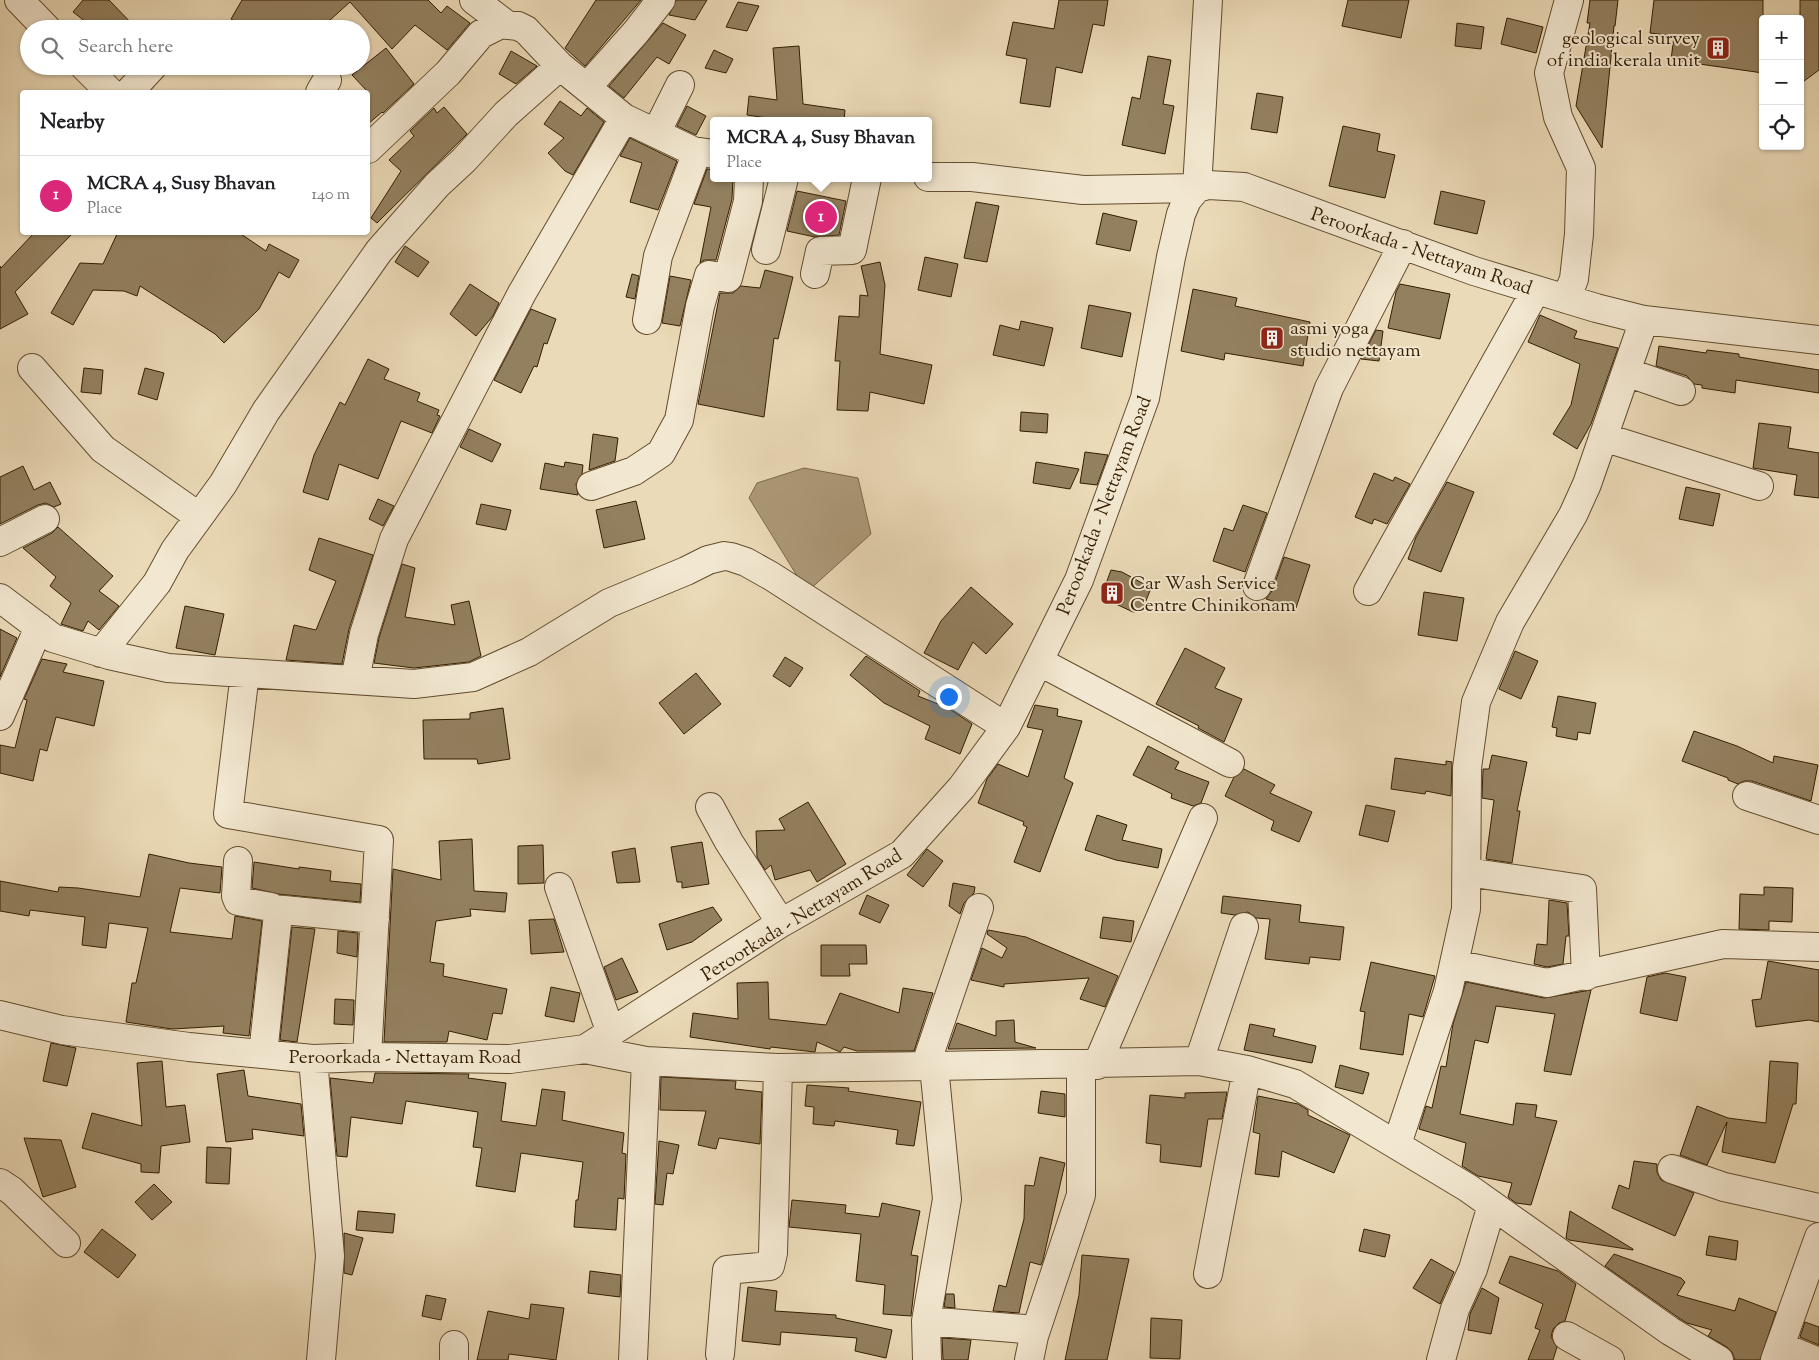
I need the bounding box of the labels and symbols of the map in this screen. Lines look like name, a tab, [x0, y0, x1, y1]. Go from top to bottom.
place label: geological survey of india kerala unit	[1547, 26, 1701, 75]
building icon: geological survey of india kerala unit	[1705, 35, 1731, 61]
pin: 1	[805, 198, 837, 236]
street label: Peroorkada - Nettayam Road	[1307, 202, 1536, 303]
place label: asmi yoga studio nettayam	[1290, 316, 1421, 365]
building icon: asmi yoga studio nettayam	[1259, 325, 1285, 351]
street label: Peroorkada - Nettayam Road	[1051, 392, 1160, 619]
place label: Car Wash Service Centre Chinikonam	[1130, 571, 1296, 620]
building icon: Car Wash Service Centre Chinikonam	[1099, 580, 1125, 606]
your location	[936, 684, 962, 710]
street label: Peroorkada - Nettayam Road	[697, 843, 908, 989]
street label: Peroorkada - Nettayam Road	[289, 1045, 521, 1072]

